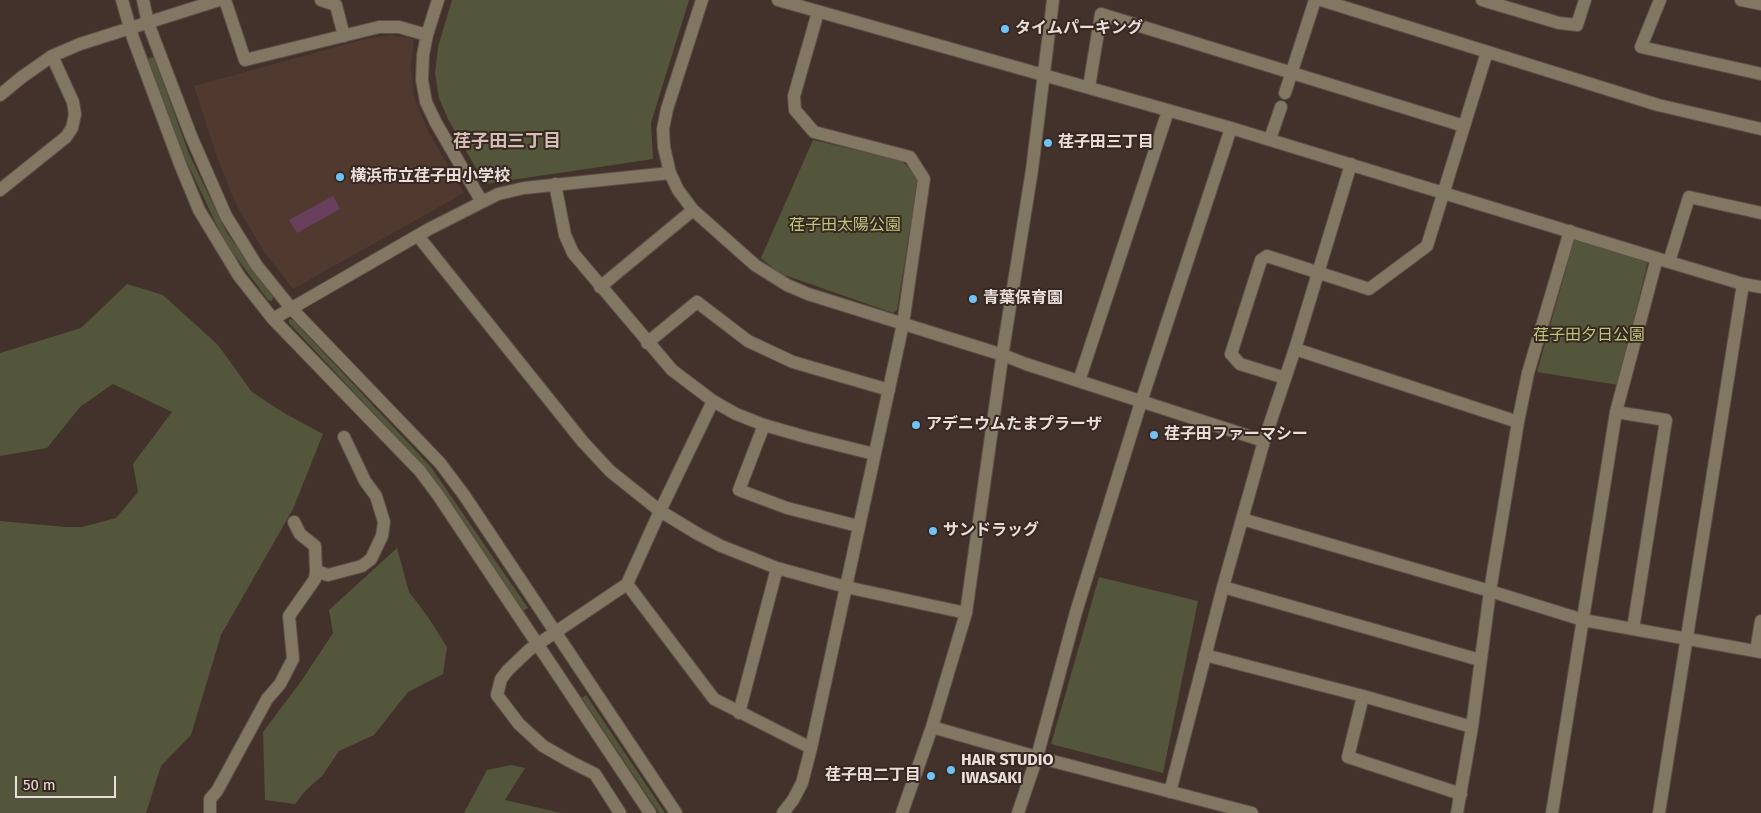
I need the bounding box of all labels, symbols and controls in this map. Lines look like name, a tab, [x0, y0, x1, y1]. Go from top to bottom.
place label: タイムパーキング	[1015, 19, 1143, 39]
marker: タイムパーキング	[999, 23, 1011, 35]
district label: 荏子田三丁目	[453, 131, 561, 153]
place label: 荏子田三丁目	[1058, 133, 1154, 153]
marker: 荏子田三丁目	[1042, 137, 1054, 149]
place label: 横浜市立荏子田小学校	[350, 167, 510, 187]
marker: 横浜市立荏子田小学校	[334, 171, 346, 183]
park label: 荏子田太陽公園	[789, 216, 901, 236]
place label: 青葉保育園	[983, 289, 1063, 309]
marker: 青葉保育園	[967, 293, 979, 305]
park label: 荏子田夕日公園	[1533, 326, 1645, 346]
place label: アデニウムたまプラーザ	[926, 415, 1102, 435]
marker: アデニウムたまプラーザ	[910, 419, 922, 431]
place label: 荏子田ファーマシー	[1164, 425, 1308, 445]
marker: 荏子田ファーマシー	[1148, 429, 1160, 441]
place label: サンドラッグ	[943, 521, 1039, 541]
marker: サンドラッグ	[927, 525, 939, 537]
place label: HAIR STUDIO IWASAKI	[961, 751, 1053, 789]
marker: HAIR STUDIO IWASAKI	[945, 764, 957, 776]
scale bar	[18, 766, 119, 798]
place label: 荏子田二丁目	[825, 766, 921, 786]
marker: 荏子田二丁目	[925, 770, 937, 782]
text: 50 m	[23, 776, 56, 794]

